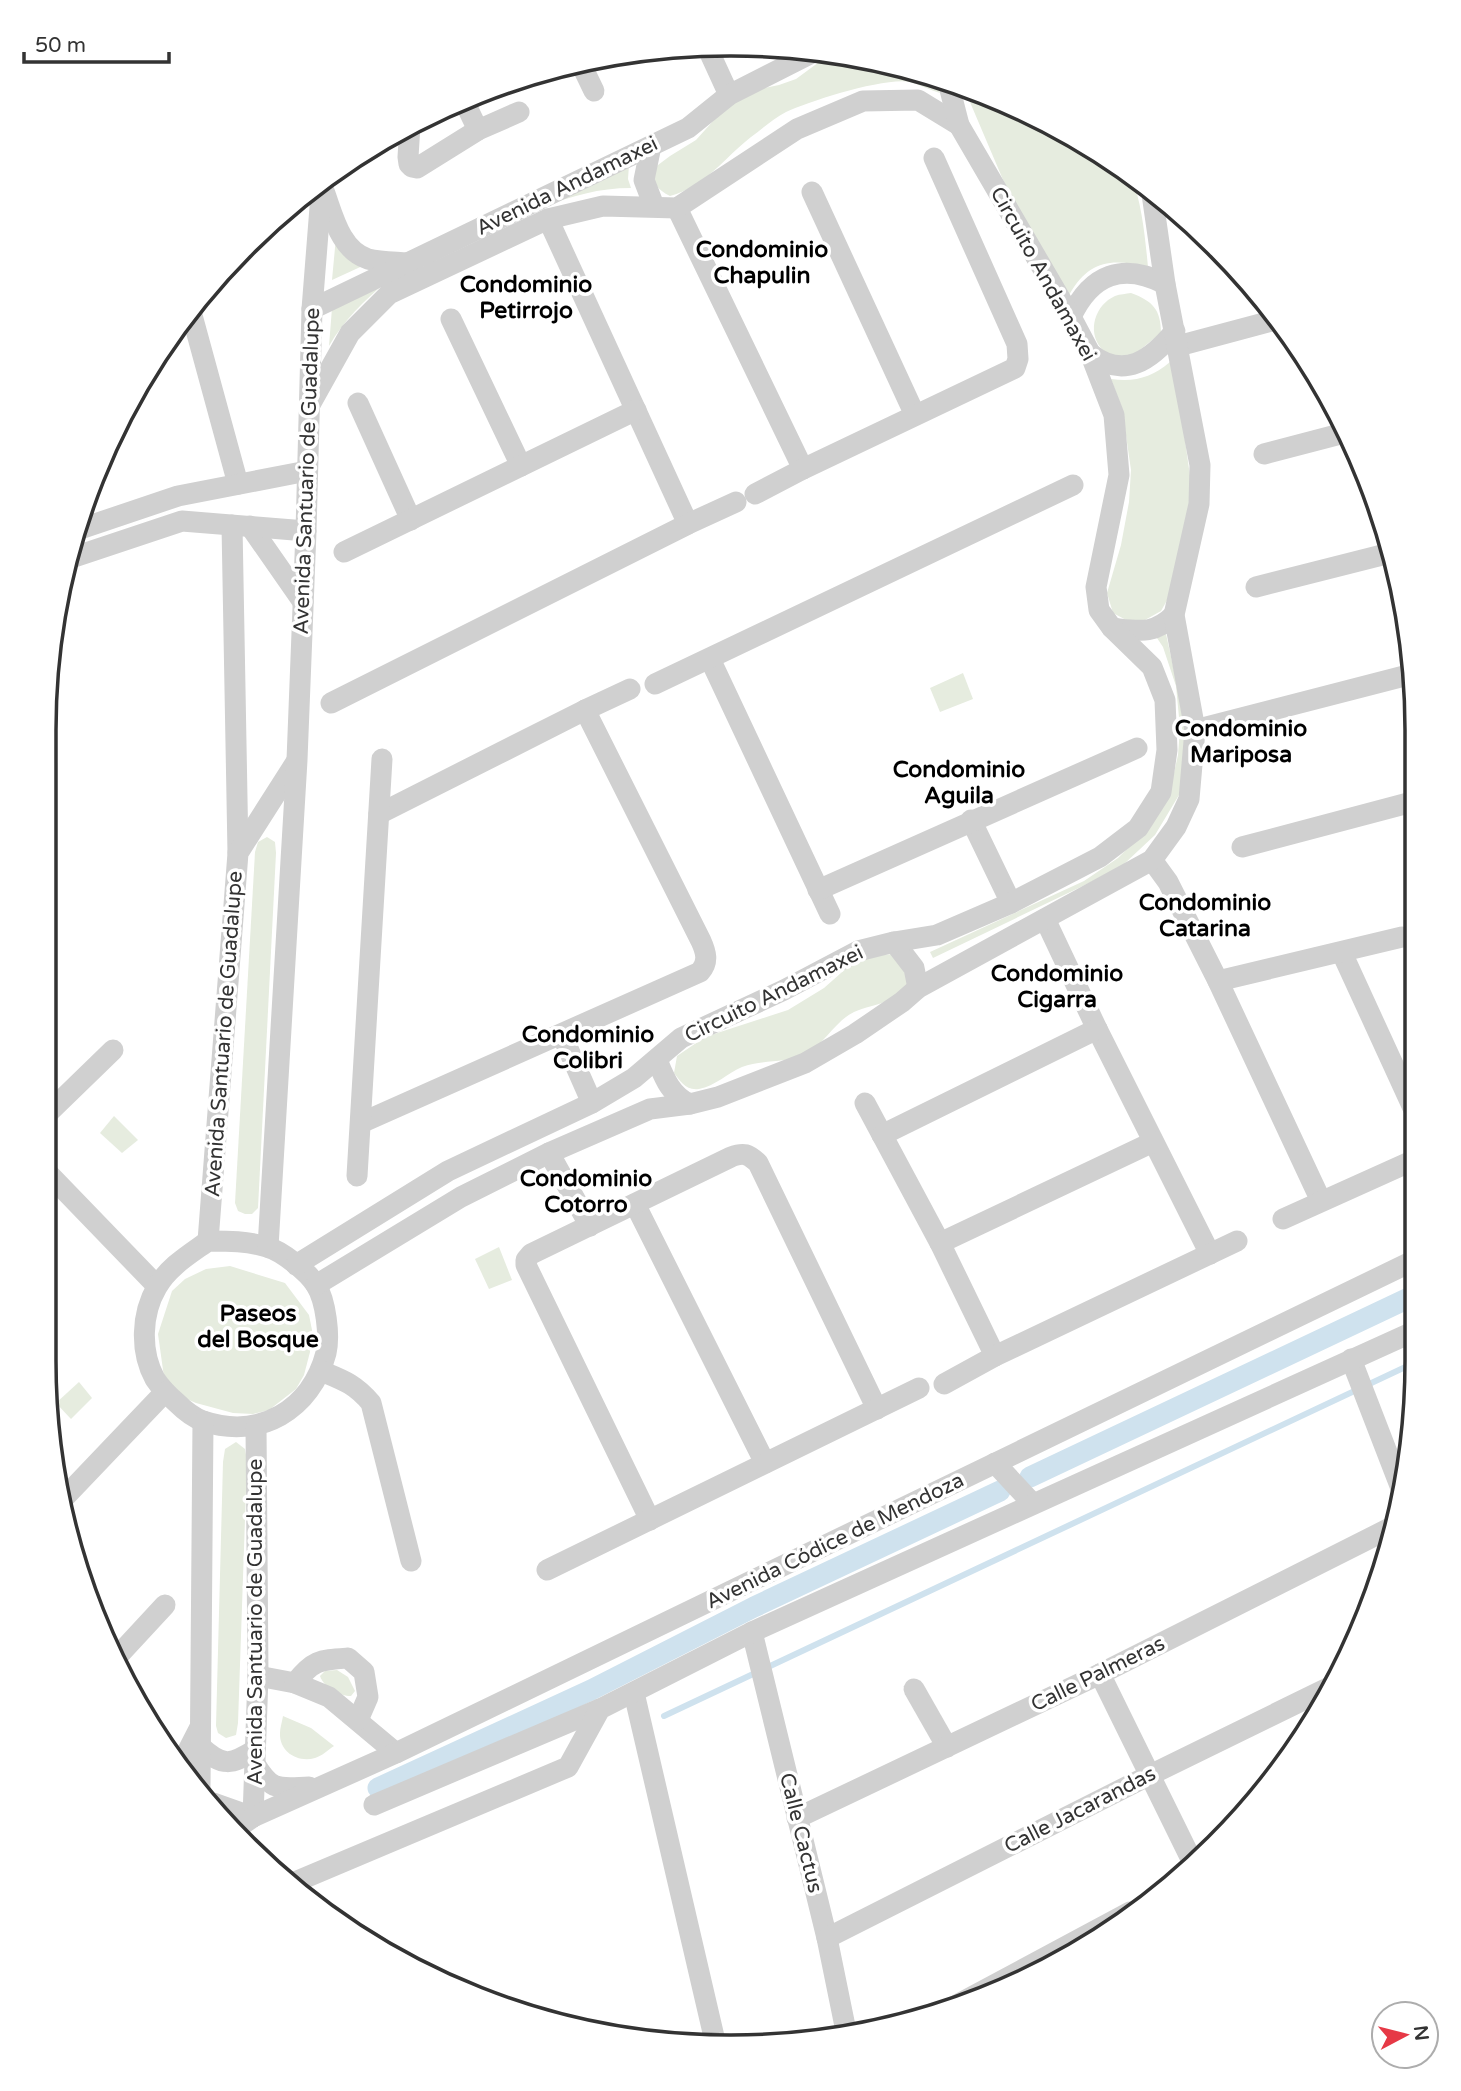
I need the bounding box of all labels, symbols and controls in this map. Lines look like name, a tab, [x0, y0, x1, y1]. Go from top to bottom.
scale bar	[24, 21, 170, 65]
text: 50 m	[35, 33, 86, 58]
street label: Avenida Andamaxei	[472, 131, 662, 241]
street label: Circuito Andamaxei	[985, 182, 1101, 366]
district label: Condominio Chapulin	[696, 236, 828, 290]
district label: Condominio Petirrojo	[460, 271, 592, 325]
street label: Avenida Santuario de Guadalupe	[289, 307, 325, 635]
district label: Condominio Mariposa	[1175, 715, 1307, 769]
district label: Condominio Aguila	[893, 756, 1025, 810]
street label: Avenida Santuario de Guadalupe	[200, 870, 248, 1198]
district label: Condominio Catarina	[1139, 889, 1271, 943]
street label: Circuito Andamaxei	[681, 940, 867, 1048]
district label: Condominio Cigarra	[991, 960, 1123, 1014]
district label: Condominio Colibri	[522, 1021, 654, 1075]
district label: Condominio Cotorro	[520, 1165, 652, 1219]
district label: Paseos del Bosque	[197, 1300, 319, 1354]
street label: Avenida Santuario de Guadalupe	[243, 1458, 268, 1786]
street label: Avenida Códice de Mendoza	[702, 1468, 968, 1614]
street label: Calle Palmeras	[1027, 1631, 1169, 1717]
street label: Calle Jacarandas	[1000, 1761, 1160, 1859]
street label: Calle Cactus	[774, 1770, 828, 1896]
north arrow	[1370, 2000, 1440, 2070]
text: N	[1409, 2024, 1433, 2042]

